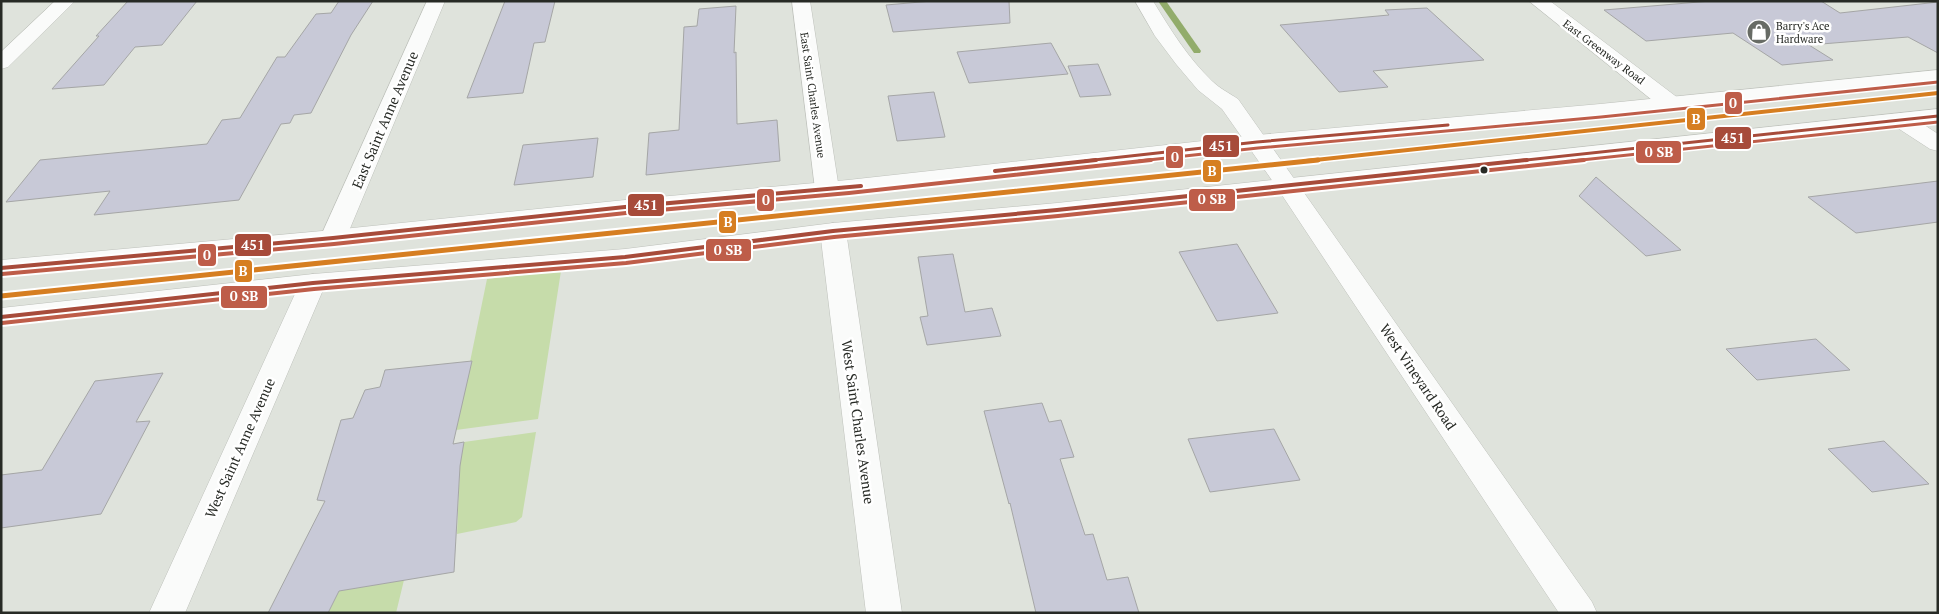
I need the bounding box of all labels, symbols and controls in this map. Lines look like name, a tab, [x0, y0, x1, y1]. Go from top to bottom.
street label: East Greenway Road	[1560, 17, 1648, 87]
shop icon: Barry's Ace Hardware	[1746, 19, 1772, 45]
place label: Barry's Ace Hardware	[1776, 19, 1830, 46]
street label: East Saint Charles Avenue	[797, 31, 829, 159]
street label: East Saint Anne Avenue	[347, 48, 422, 191]
line badge: 0	[1724, 91, 1743, 115]
text: 0	[1729, 93, 1737, 112]
line badge: B	[1686, 107, 1706, 131]
text: B	[1691, 109, 1701, 128]
line badge: 451	[1714, 126, 1752, 150]
text: 451	[1721, 128, 1745, 147]
line badge: 451	[1202, 134, 1240, 158]
text: 451	[1209, 136, 1233, 155]
line badge: 0 SB	[1635, 140, 1682, 164]
text: 0 SB	[1645, 142, 1673, 161]
line badge: 0	[1165, 145, 1184, 169]
text: 0	[1171, 147, 1179, 166]
line badge: B	[1202, 159, 1222, 183]
text: B	[1207, 161, 1217, 180]
unlabelled marker	[1479, 165, 1489, 175]
line badge: 0	[756, 188, 775, 212]
line badge: 0 SB	[1188, 188, 1236, 212]
text: 0 SB	[1198, 189, 1226, 208]
text: 0	[762, 190, 770, 209]
line badge: 451	[627, 193, 665, 217]
text: 451	[634, 195, 658, 214]
line badge: B	[718, 210, 737, 234]
text: B	[723, 212, 733, 231]
line badge: 451	[234, 233, 272, 257]
text: 451	[241, 235, 265, 254]
line badge: 0 SB	[705, 238, 752, 262]
text: 0 SB	[714, 240, 742, 259]
line badge: 0	[197, 243, 217, 267]
text: 0	[203, 245, 211, 264]
line badge: B	[234, 259, 253, 283]
text: B	[238, 261, 248, 280]
line badge: 0 SB	[220, 285, 268, 309]
text: 0 SB	[230, 286, 258, 305]
street label: West Vineyard Road	[1376, 320, 1461, 434]
street label: West Saint Charles Avenue	[838, 339, 879, 505]
street label: West Saint Anne Avenue	[200, 375, 279, 521]

